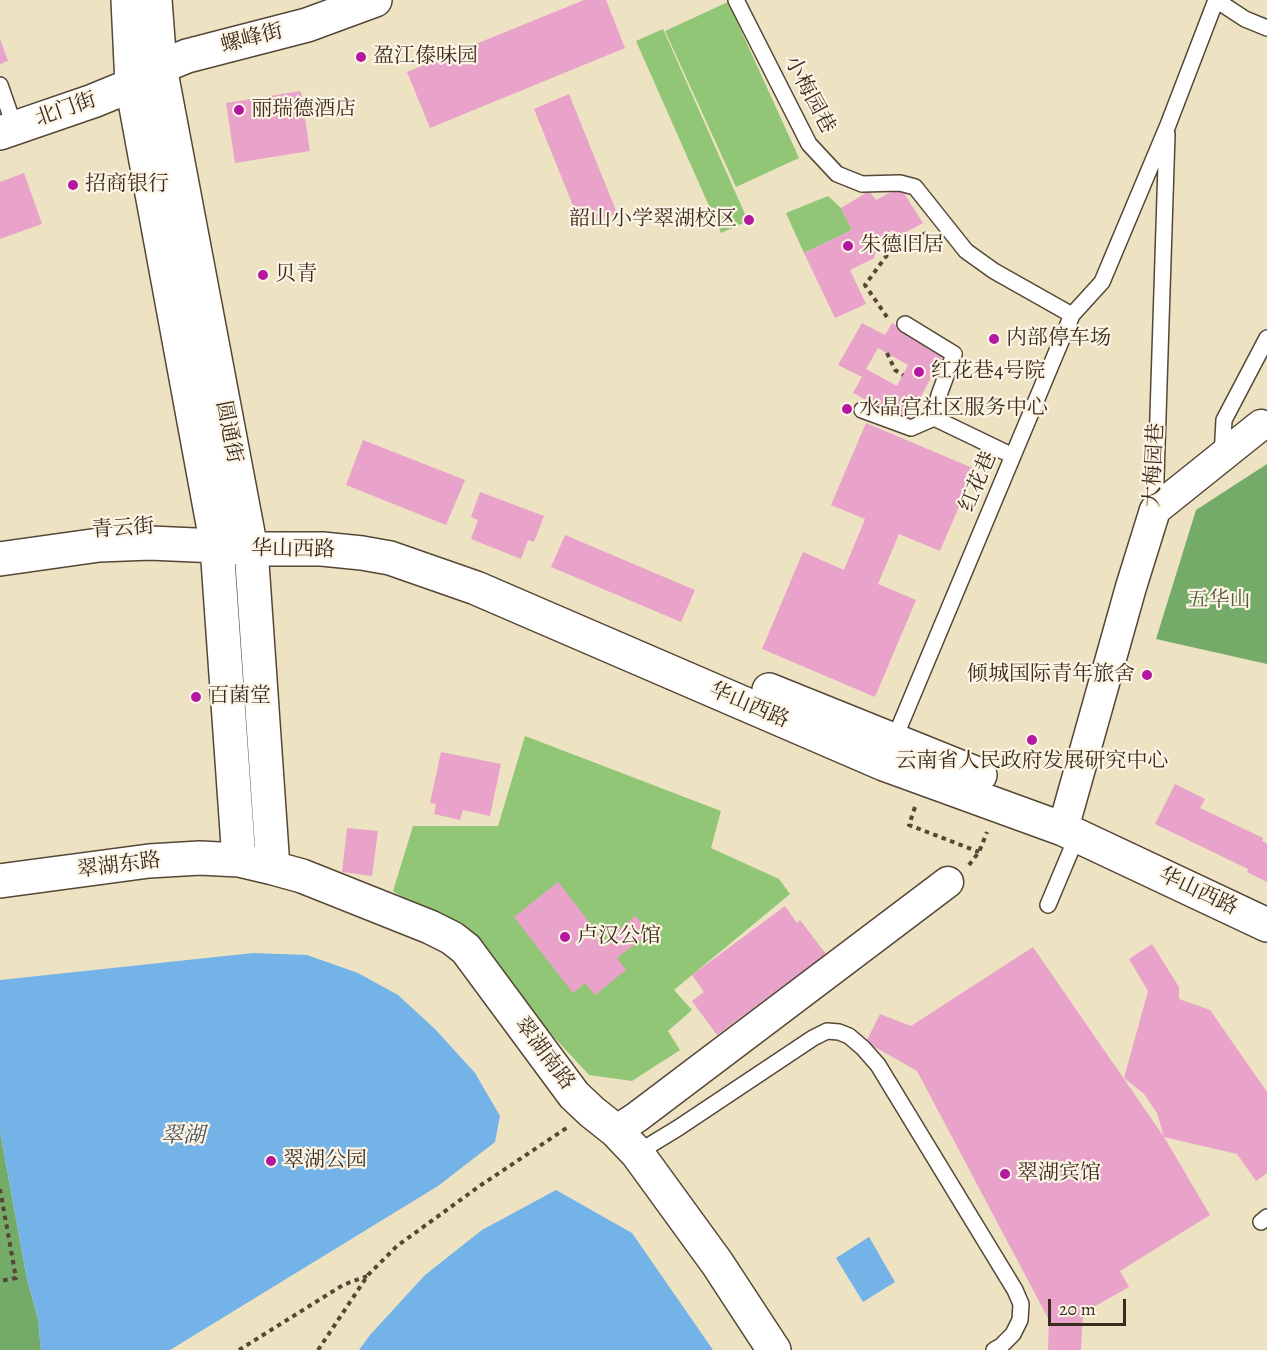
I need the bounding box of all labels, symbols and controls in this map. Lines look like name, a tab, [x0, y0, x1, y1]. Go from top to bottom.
street label: 螺峰街	[218, 19, 286, 59]
place label: 盈江傣味园	[373, 44, 478, 70]
marker: 盈江傣味园	[354, 50, 368, 64]
street label: 小梅园巷	[778, 52, 840, 138]
street label: 北门街	[32, 88, 100, 132]
place label: 丽瑞德酒店	[251, 97, 356, 123]
marker: 丽瑞德酒店	[232, 103, 246, 117]
place label: 招商银行	[85, 172, 169, 198]
marker: 招商银行	[66, 178, 80, 192]
place label: 韶山小学翠湖校区	[569, 207, 737, 233]
marker: 韶山小学翠湖校区	[742, 213, 756, 227]
place label: 朱德旧居	[860, 233, 944, 259]
marker: 朱德旧居	[841, 239, 855, 253]
place label: 贝青	[275, 262, 317, 288]
marker: 贝青	[256, 268, 270, 282]
place label: 内部停车场	[1006, 326, 1111, 352]
marker: 内部停车场	[987, 332, 1001, 346]
place label: 红花巷4号院	[931, 359, 1046, 385]
marker: 红花巷4号院	[912, 365, 926, 379]
place label: 水晶宫社区服务中心	[859, 396, 1048, 422]
street label: 圆通街	[210, 399, 246, 465]
marker: 水晶宫社区服务中心	[840, 402, 854, 416]
street label: 大梅园巷	[1140, 422, 1170, 508]
street label: 红花巷	[955, 448, 1003, 516]
street label: 青云街	[91, 514, 155, 544]
street label: 华山西路	[251, 537, 335, 563]
park label: 五华山	[1188, 588, 1250, 614]
place label: 倾城国际青年旅舍	[967, 662, 1135, 688]
marker: 倾城国际青年旅舍	[1140, 668, 1154, 682]
street label: 华山西路	[705, 678, 793, 734]
place label: 百菌堂	[208, 684, 271, 710]
marker: 百菌堂	[189, 690, 203, 704]
marker: 云南省人民政府发展研究中心	[1025, 733, 1039, 747]
place label: 云南省人民政府发展研究中心	[896, 749, 1168, 775]
street label: 翠湖东路	[76, 848, 162, 884]
street label: 华山西路	[1155, 863, 1241, 921]
place label: 卢汉公馆	[577, 924, 661, 950]
marker: 卢汉公馆	[558, 930, 572, 944]
street label: 翠湖南路	[509, 1013, 579, 1095]
water label: 翠湖	[161, 1124, 205, 1150]
place label: 翠湖公园	[283, 1148, 367, 1174]
marker: 翠湖公园	[264, 1154, 278, 1168]
place label: 翠湖宾馆	[1017, 1161, 1101, 1187]
marker: 翠湖宾馆	[998, 1167, 1012, 1181]
scale bar	[1051, 1287, 1129, 1325]
text: 20 m	[1059, 1297, 1096, 1321]

